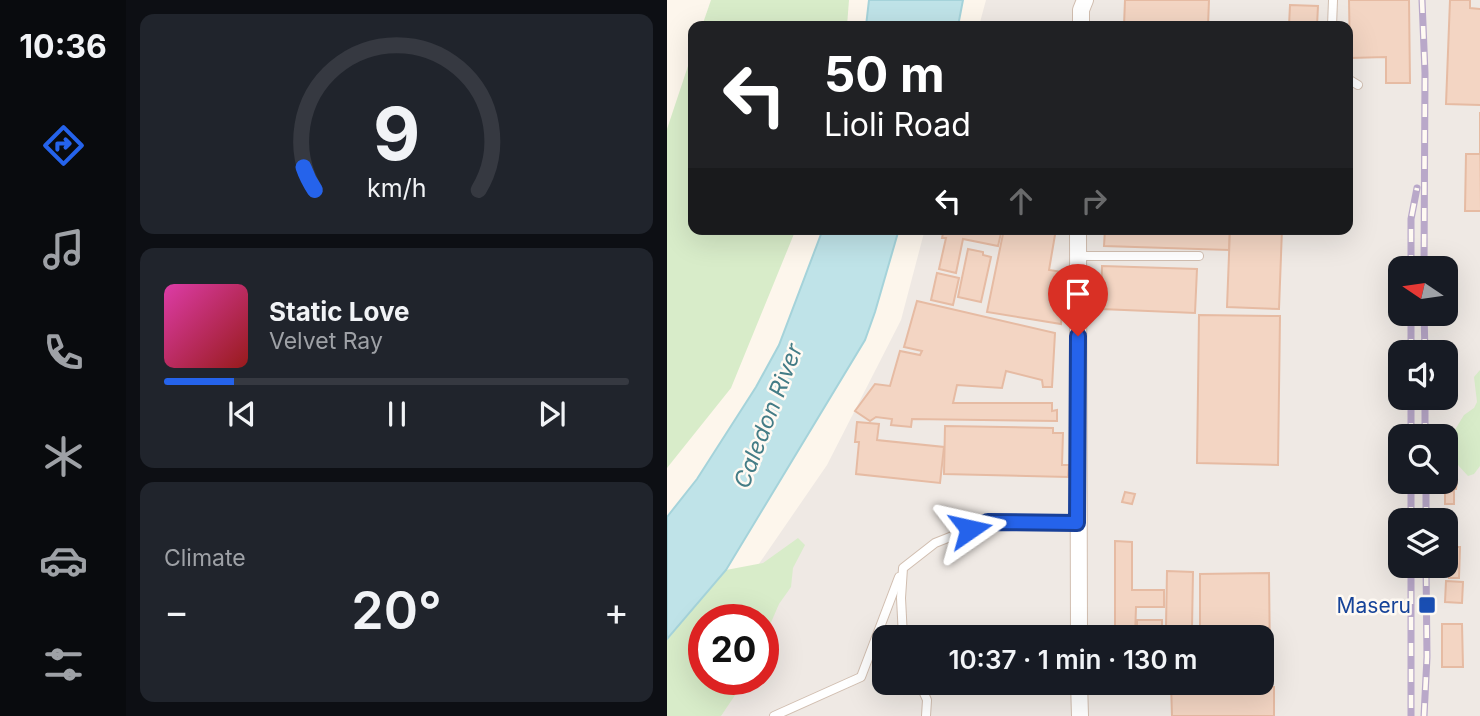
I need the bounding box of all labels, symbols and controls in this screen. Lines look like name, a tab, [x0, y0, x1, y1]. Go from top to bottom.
text: 10:36	[19, 27, 107, 66]
text: 50 m	[824, 45, 945, 104]
icon: left	[709, 49, 800, 140]
text: 9	[373, 89, 420, 178]
text: Lioli Road	[824, 105, 971, 144]
icon: directions	[39, 121, 88, 170]
text: km/h	[367, 173, 426, 203]
icon: left	[929, 182, 967, 220]
icon: ahead	[1002, 182, 1040, 220]
icon: right	[1075, 182, 1113, 220]
icon: music	[39, 225, 88, 274]
north arrow	[1388, 256, 1458, 326]
map controls	[1388, 256, 1458, 578]
pin	[1048, 264, 1108, 336]
icon: arrive	[1059, 275, 1097, 313]
text: Static Love	[269, 296, 410, 327]
text: Velvet Ray	[269, 327, 383, 355]
icon: phone	[39, 328, 88, 377]
water label: Caledon River	[728, 339, 809, 492]
button: sound	[1388, 340, 1458, 410]
icon: previous	[223, 395, 261, 433]
icon: pause	[378, 395, 416, 433]
icon: next	[533, 395, 571, 433]
button: search	[1388, 424, 1458, 494]
icon: climate	[39, 432, 88, 481]
position arrow	[933, 492, 1007, 566]
button: layers	[1388, 508, 1458, 578]
icon: car	[39, 536, 88, 585]
text: Climate	[164, 544, 246, 572]
text: 20°	[351, 579, 442, 642]
text: −	[164, 588, 189, 634]
text: +	[604, 588, 629, 634]
place label: Maseru	[1337, 593, 1411, 618]
marker: Maseru	[1417, 595, 1437, 615]
speed limit sign: 20	[688, 604, 779, 695]
icon: filters	[39, 640, 88, 689]
text: 10:37 · 1 min · 130 m	[948, 644, 1198, 675]

